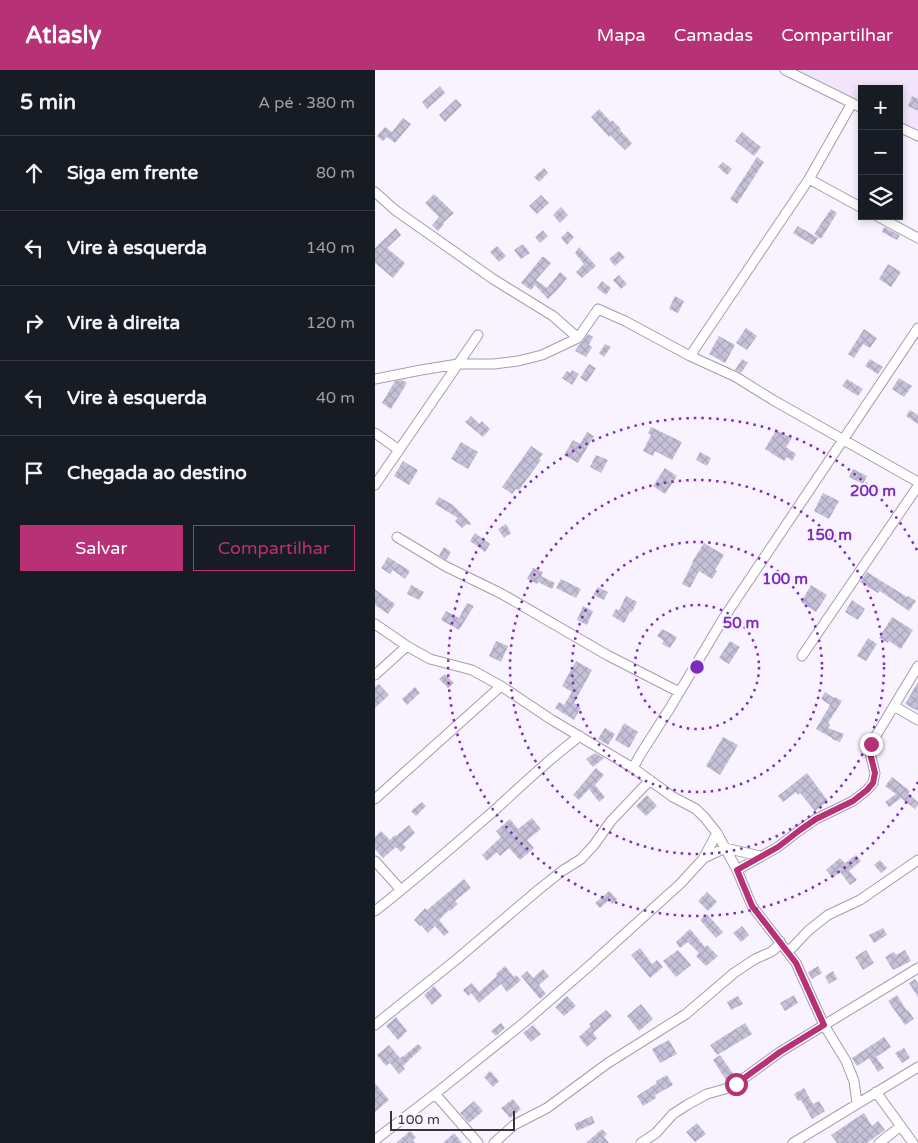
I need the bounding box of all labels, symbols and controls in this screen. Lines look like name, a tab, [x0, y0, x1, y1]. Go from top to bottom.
text: Atlasly	[25, 21, 101, 50]
text: Mapa	[597, 24, 646, 46]
text: Camadas	[674, 24, 753, 46]
text: Compartilhar	[781, 24, 893, 46]
map controls	[858, 85, 903, 220]
button: +	[858, 85, 903, 130]
text: 5 min	[20, 90, 76, 115]
text: A pé · 380 m	[258, 93, 355, 113]
button: −	[858, 130, 903, 175]
icon: ahead	[20, 159, 48, 187]
text: Siga em frente	[67, 162, 198, 184]
text: 80 m	[316, 163, 355, 183]
button: layers	[858, 175, 903, 220]
icon: left	[20, 234, 48, 262]
text: Vire à esquerda	[67, 237, 207, 259]
text: 140 m	[306, 238, 355, 258]
icon: right	[20, 309, 48, 337]
text: Vire à direita	[67, 312, 180, 334]
text: 120 m	[306, 313, 355, 333]
icon: left	[20, 384, 48, 412]
text: Vire à esquerda	[67, 387, 207, 409]
text: 40 m	[316, 388, 355, 408]
icon: arrive	[20, 459, 48, 487]
text: Chegada ao destino	[67, 462, 247, 484]
text: 200 m	[850, 482, 896, 500]
button: Salvar	[20, 525, 183, 571]
button: Compartilhar	[193, 525, 355, 571]
text: 150 m	[806, 526, 852, 544]
text: 100 m	[762, 570, 808, 588]
text: 50 m	[723, 614, 759, 632]
centre of rings	[688, 658, 706, 676]
route end	[860, 733, 883, 756]
route start	[725, 1073, 748, 1096]
scale bar	[390, 1108, 515, 1131]
text: 100 m	[397, 1111, 440, 1128]

